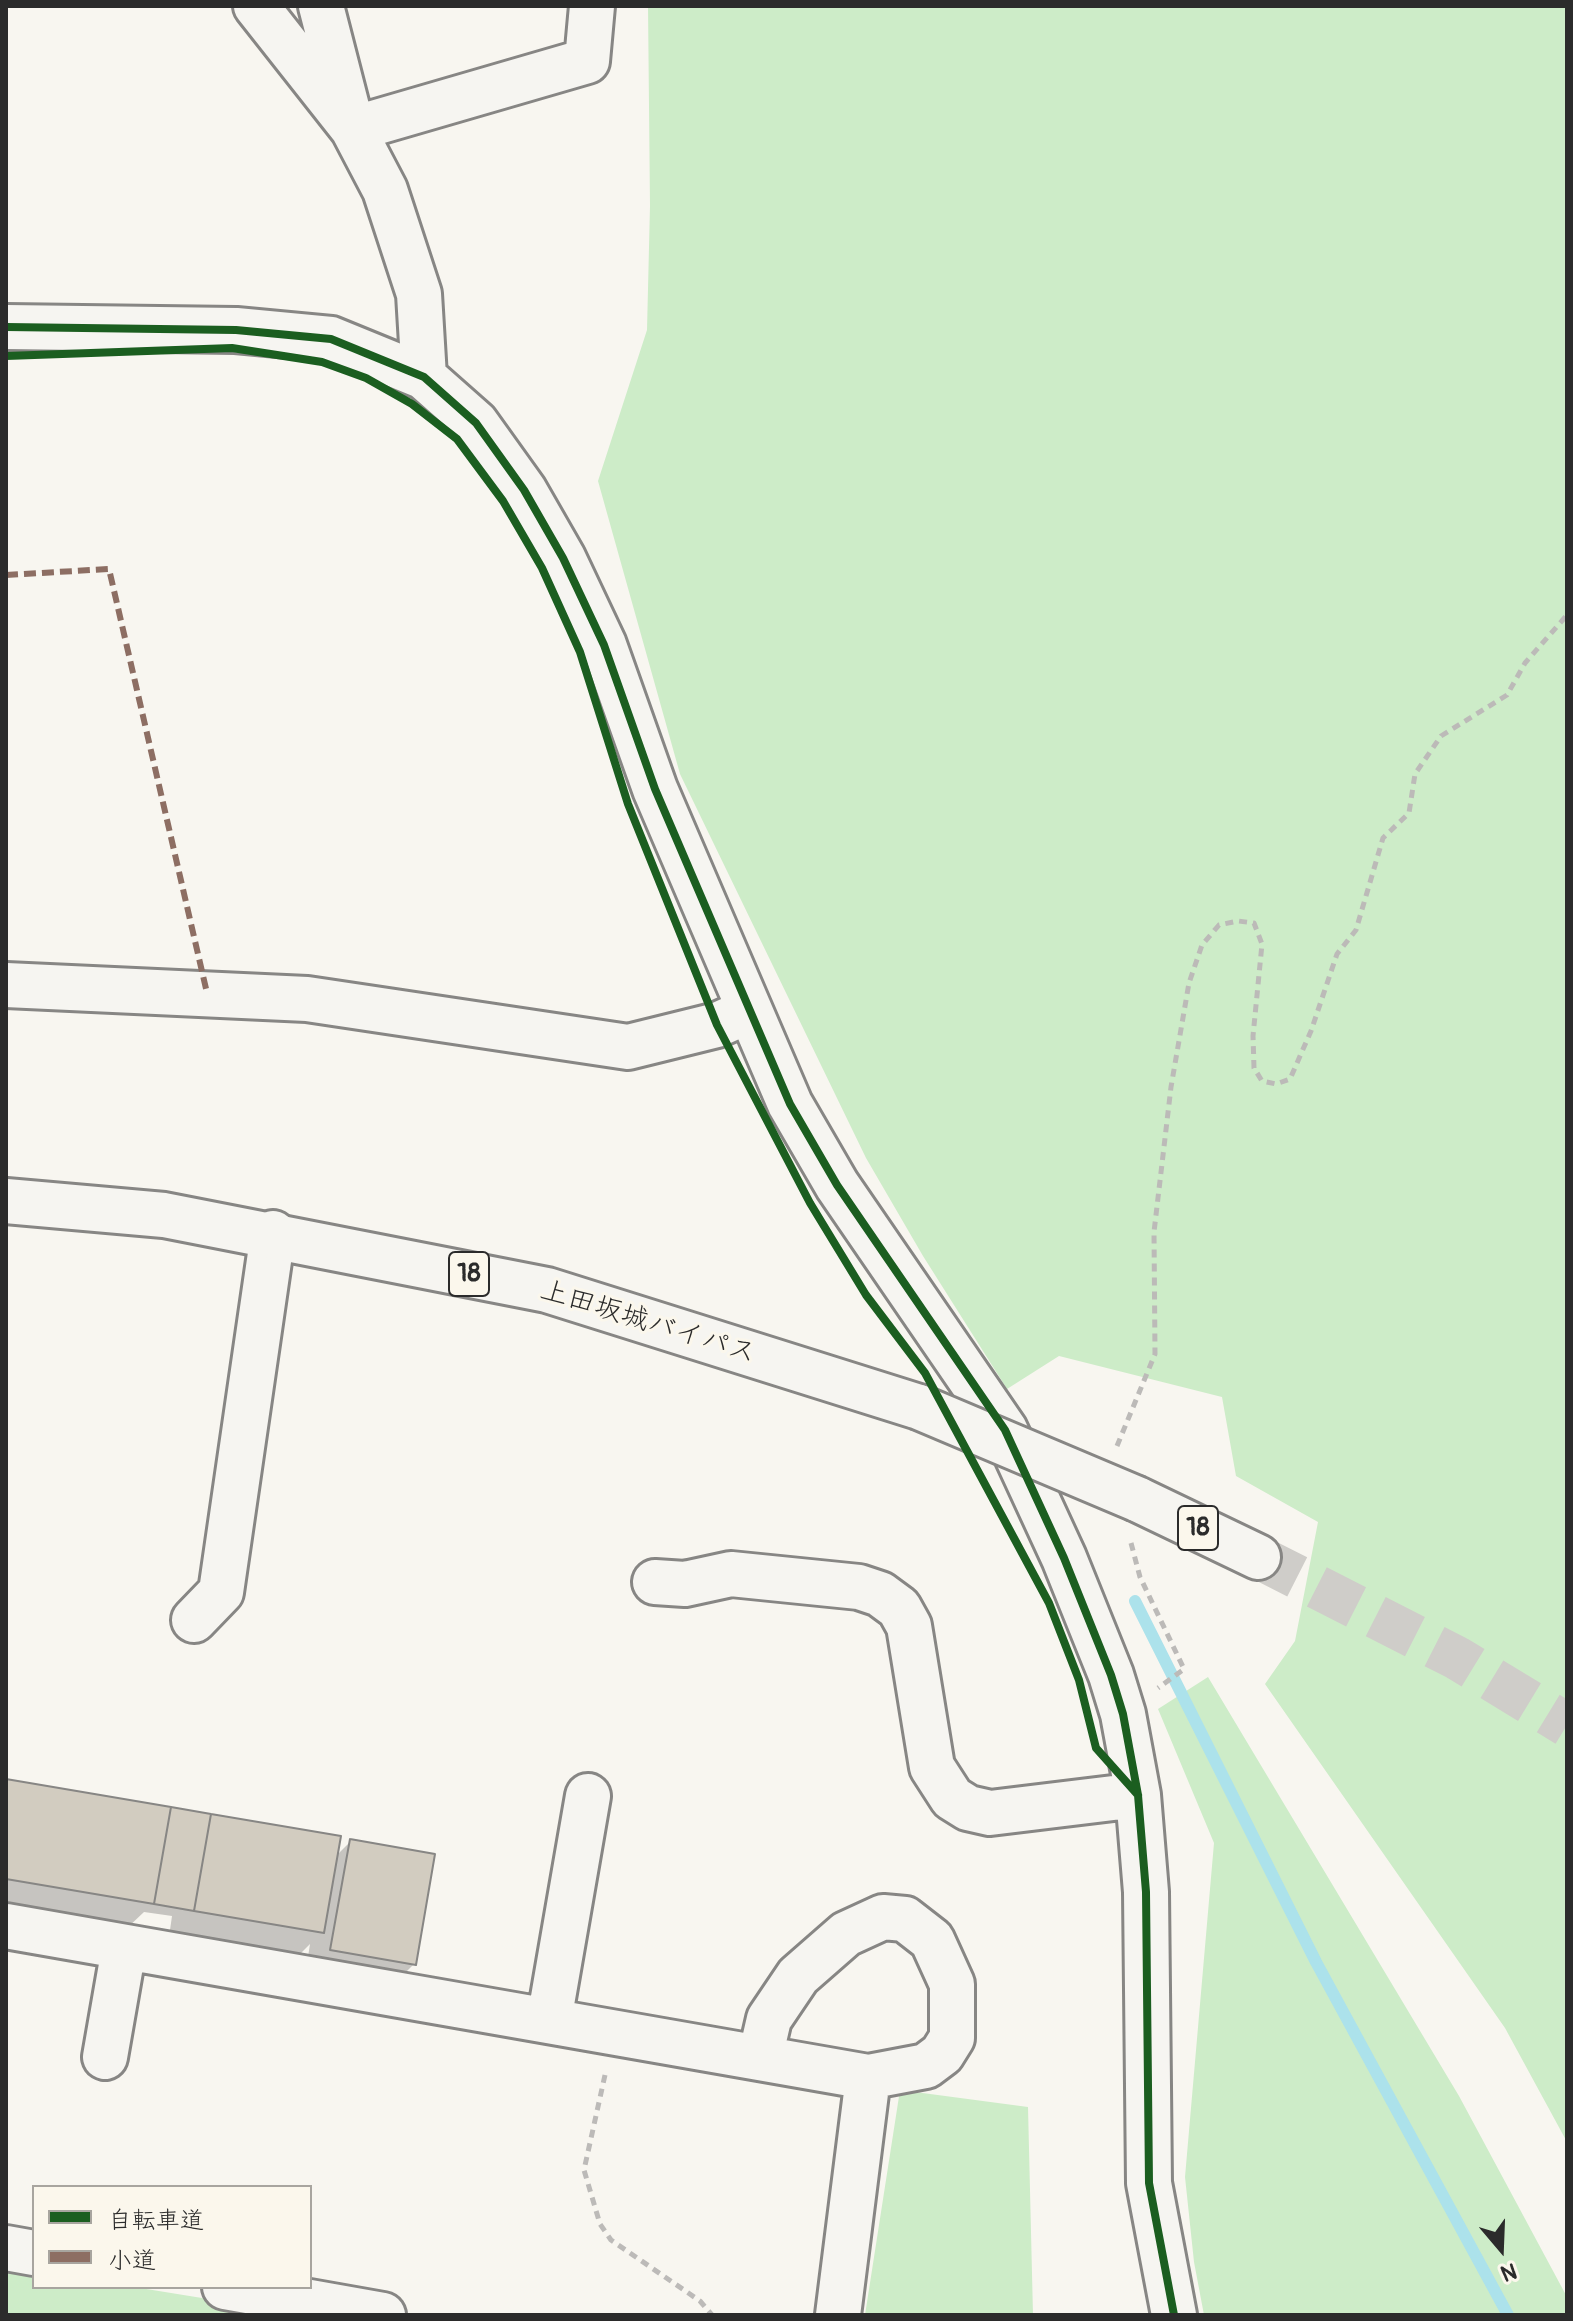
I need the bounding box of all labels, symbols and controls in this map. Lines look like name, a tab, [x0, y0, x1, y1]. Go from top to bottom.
road number: 18	[449, 1252, 489, 1296]
street label: 上田坂城バイパス	[536, 1274, 760, 1372]
road number: 18	[1178, 1506, 1218, 1550]
legend	[32, 2185, 312, 2289]
text: 自転車道	[108, 2206, 204, 2235]
north arrow	[1461, 2209, 1541, 2289]
text: 小道	[108, 2246, 156, 2275]
text: N	[1497, 2256, 1520, 2287]

